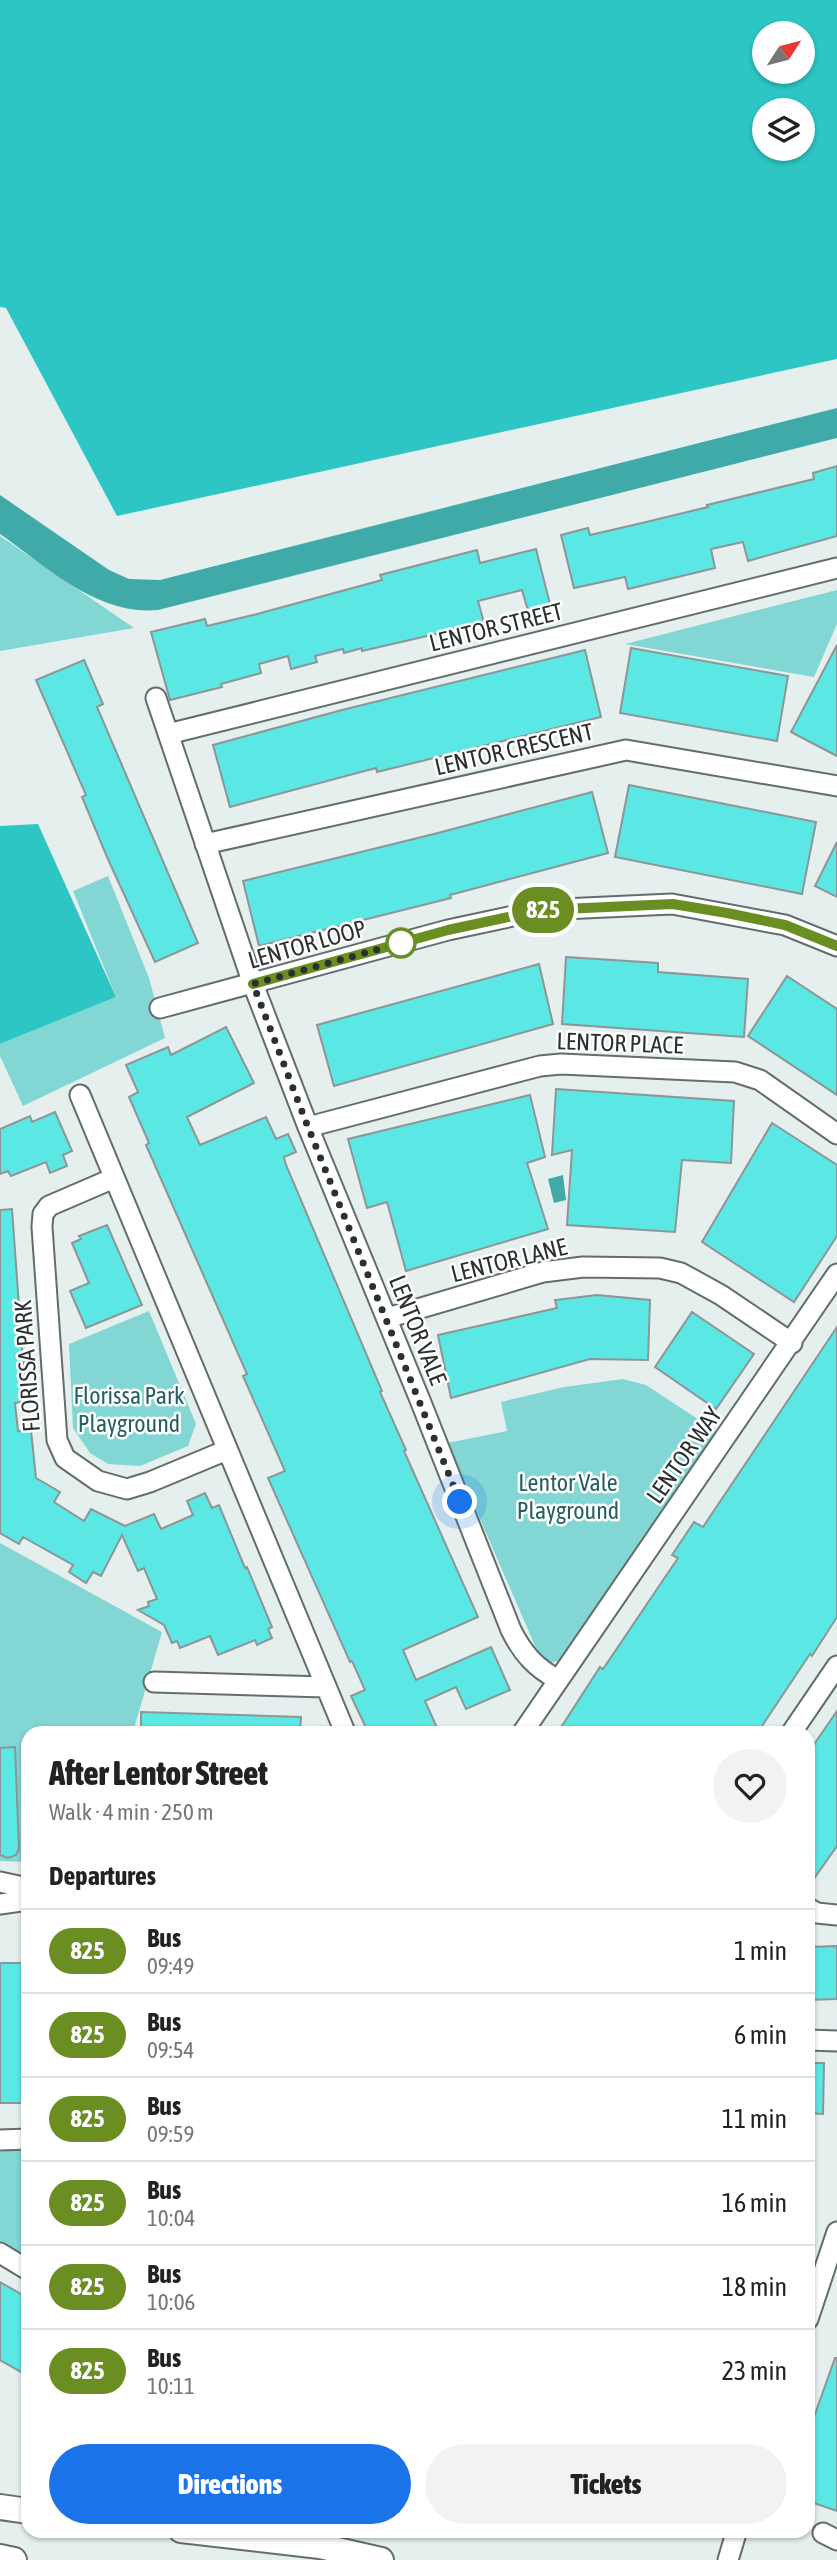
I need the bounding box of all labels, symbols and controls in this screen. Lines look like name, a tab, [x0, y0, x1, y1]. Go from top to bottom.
north arrow	[752, 21, 816, 84]
map controls	[752, 21, 815, 161]
button: layers	[752, 98, 815, 161]
street label: LENTOR STREET	[426, 597, 566, 657]
street label: LENTOR CRESCENT	[432, 718, 596, 780]
line badge: 825	[503, 887, 583, 933]
text: 825	[526, 896, 560, 923]
street label: LENTOR LOOP	[245, 914, 369, 974]
unlabelled marker	[386, 928, 416, 958]
street label: LENTOR PLACE	[556, 1027, 684, 1059]
street label: LENTOR LANE	[448, 1233, 570, 1287]
street label: LENTOR VALE	[384, 1271, 452, 1389]
street label: FLORISSA PARK	[9, 1299, 45, 1433]
park label: Florissa Park Playground	[73, 1382, 185, 1437]
street label: LENTOR WAY	[641, 1401, 727, 1508]
park label: Lentor Vale Playground	[517, 1469, 619, 1524]
your location	[442, 1484, 477, 1519]
button: heart	[713, 1749, 787, 1823]
text: After Lentor Street	[49, 1754, 268, 1792]
text: Walk · 4 min · 250 m	[49, 1799, 213, 1825]
text: Departures	[49, 1861, 156, 1891]
text: Bus	[147, 1923, 181, 1953]
text: 1 min	[734, 1936, 787, 1966]
text: 825	[71, 1937, 104, 1964]
text: 09:49	[147, 1953, 194, 1979]
text: Bus	[147, 2007, 181, 2037]
text: 6 min	[734, 2020, 787, 2050]
text: 825	[71, 2021, 104, 2048]
text: 09:54	[147, 2037, 194, 2063]
text: Bus	[147, 2091, 181, 2121]
text: 11 min	[722, 2104, 787, 2134]
text: 825	[71, 2105, 104, 2132]
text: 09:59	[147, 2121, 194, 2147]
text: Bus	[147, 2175, 181, 2205]
text: 16 min	[722, 2188, 787, 2218]
text: 825	[71, 2189, 104, 2216]
text: 10:04	[147, 2205, 195, 2231]
text: Bus	[147, 2259, 181, 2289]
text: 18 min	[722, 2272, 787, 2302]
text: 825	[71, 2273, 104, 2300]
text: 10:06	[147, 2289, 195, 2315]
text: Bus	[147, 2343, 181, 2373]
text: 23 min	[722, 2356, 787, 2386]
text: 825	[71, 2357, 104, 2384]
text: 10:11	[147, 2373, 195, 2399]
button: Directions	[49, 2444, 411, 2524]
button: Tickets	[425, 2444, 787, 2524]

